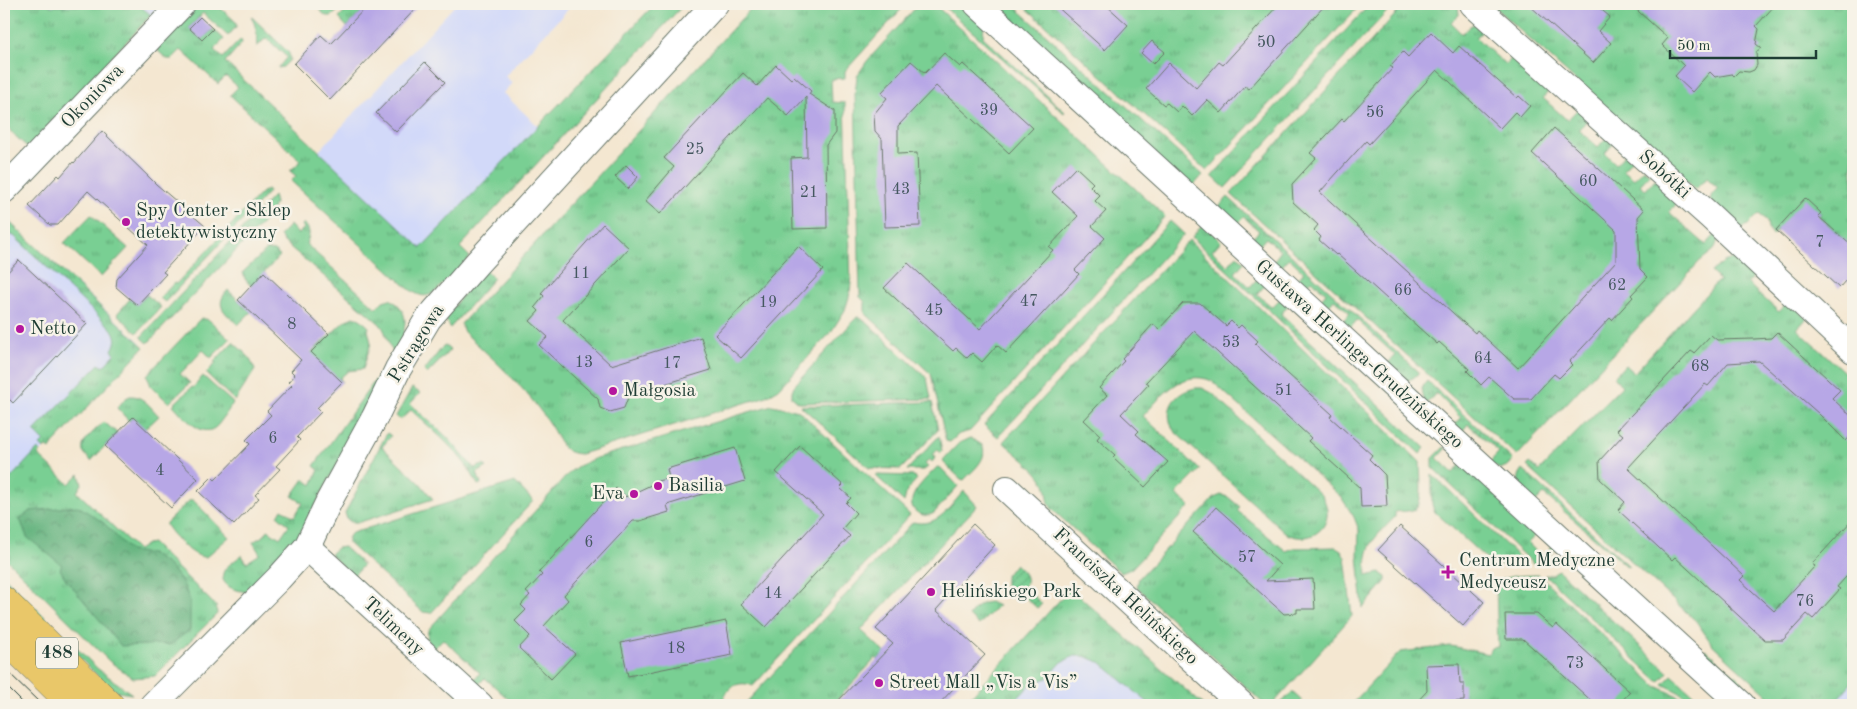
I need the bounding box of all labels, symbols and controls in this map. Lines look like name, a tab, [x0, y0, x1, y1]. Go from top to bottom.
scale bar	[1670, 28, 1816, 60]
house number: 50	[1257, 35, 1275, 51]
text: 50 m	[1677, 39, 1711, 54]
street label: Okoniowa	[58, 61, 128, 133]
house number: 39	[980, 103, 998, 119]
house number: 56	[1366, 105, 1384, 121]
house number: 25	[686, 142, 704, 158]
street label: Sobótki	[1635, 147, 1693, 203]
house number: 60	[1579, 174, 1597, 190]
house number: 43	[892, 182, 910, 198]
house number: 21	[800, 185, 818, 201]
place label: Spy Center - Sklep detektywistyczny	[136, 202, 291, 243]
marker: Spy Center - Sklep detektywistyczny	[120, 216, 132, 228]
house number: 7	[1815, 235, 1825, 251]
street label: Gustawa Herlinga-Grudzińskiego	[1252, 257, 1466, 453]
house number: 11	[572, 266, 590, 282]
house number: 62	[1608, 278, 1626, 294]
house number: 66	[1394, 283, 1412, 299]
house number: 47	[1020, 294, 1038, 310]
house number: 19	[759, 295, 777, 311]
street label: Pstrągowa	[386, 301, 449, 386]
house number: 45	[925, 303, 943, 319]
house number: 8	[287, 317, 297, 333]
place label: Netto	[30, 320, 76, 339]
marker: Netto	[14, 323, 26, 335]
house number: 53	[1222, 335, 1240, 351]
house number: 64	[1474, 351, 1492, 367]
house number: 13	[575, 355, 593, 371]
house number: 17	[663, 356, 681, 372]
house number: 68	[1691, 359, 1709, 375]
place label: Małgosia	[623, 382, 697, 401]
house number: 51	[1275, 383, 1293, 399]
marker: Małgosia	[607, 385, 619, 397]
house number: 6	[268, 431, 278, 447]
house number: 4	[155, 463, 165, 479]
place label: Basilia	[668, 477, 724, 496]
marker: Basilia	[652, 480, 664, 492]
place label: Eva	[592, 485, 625, 504]
marker: Eva	[628, 488, 640, 500]
street label: Franciszka Helińskiego	[1049, 525, 1201, 669]
house number: 6	[584, 535, 594, 551]
house number: 57	[1238, 550, 1256, 566]
place label: Centrum Medyczne Medyceusz	[1459, 552, 1615, 593]
marker: Centrum Medyczne Medyceusz	[1441, 565, 1455, 579]
place label: Helińskiego Park	[941, 583, 1081, 602]
house number: 14	[764, 586, 782, 602]
marker: Helińskiego Park	[925, 586, 937, 598]
street label: Telimeny	[359, 594, 427, 660]
house number: 76	[1796, 594, 1814, 610]
road number: 488	[36, 638, 78, 668]
house number: 18	[667, 641, 685, 657]
house number: 73	[1566, 656, 1584, 672]
place label: Street Mall „Vis a Vis”	[889, 674, 1078, 693]
marker: Street Mall „Vis a Vis”	[873, 677, 885, 689]

